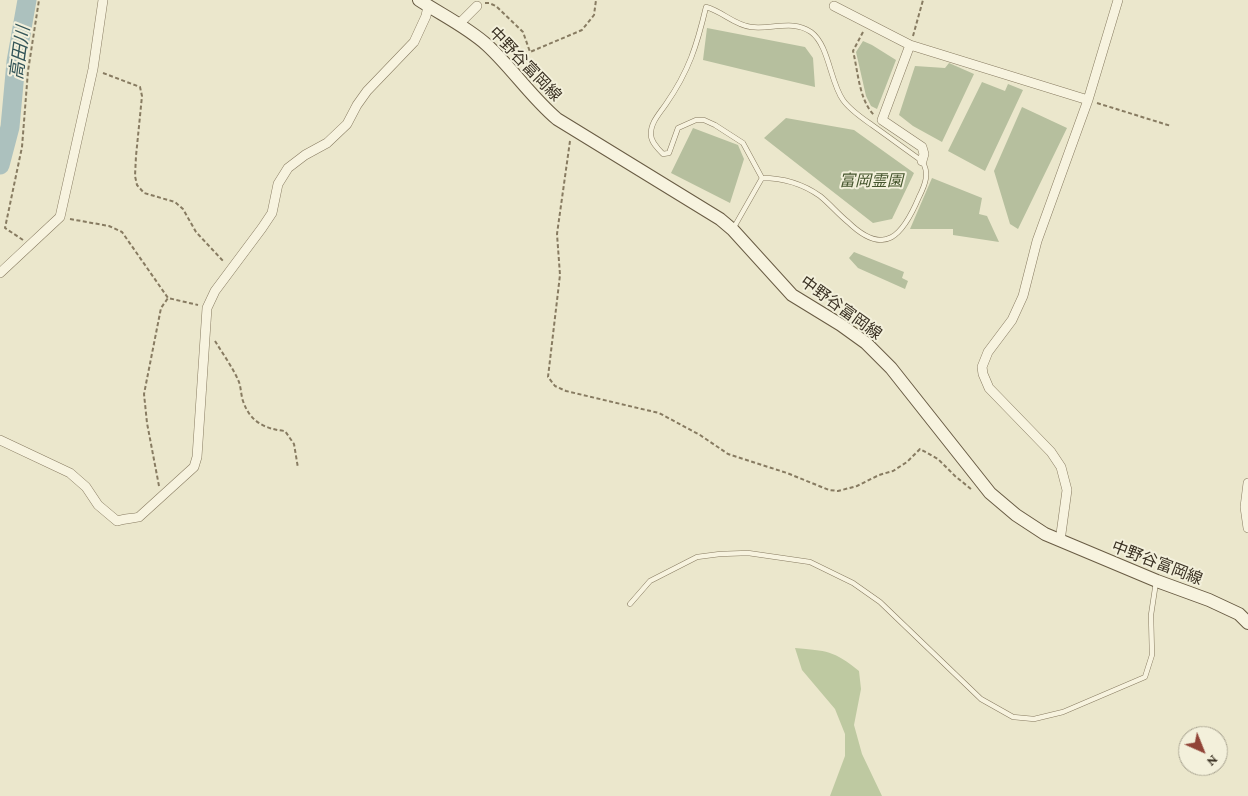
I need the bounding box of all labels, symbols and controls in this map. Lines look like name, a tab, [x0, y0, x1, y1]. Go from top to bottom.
street label: 中野谷富岡線	[485, 23, 565, 105]
water label: 高田川	[6, 25, 34, 81]
park label: 富岡霊園	[839, 171, 903, 191]
street label: 中野谷富岡線	[797, 272, 885, 344]
street label: 中野谷富岡線	[1109, 537, 1205, 589]
north arrow	[1178, 726, 1228, 776]
text: N	[1204, 752, 1222, 770]

